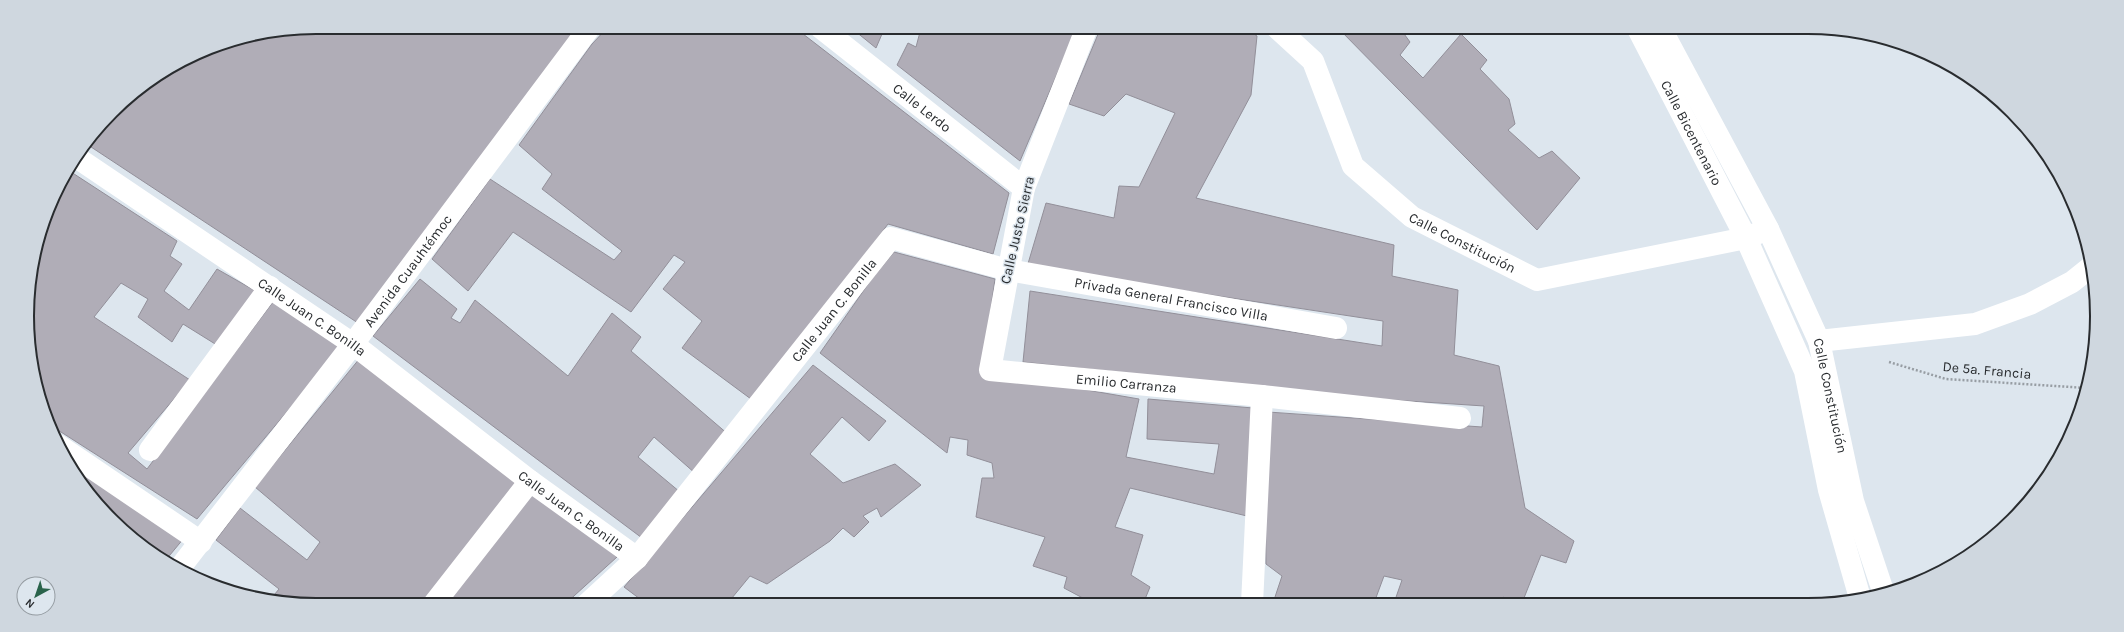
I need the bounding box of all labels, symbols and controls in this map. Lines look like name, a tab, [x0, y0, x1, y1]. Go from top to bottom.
street label: Calle Bicentenario	[1657, 78, 1725, 188]
street label: Calle Lerdo	[889, 80, 954, 136]
street label: Calle Justo Sierra	[997, 175, 1038, 286]
street label: Calle Constitución	[1406, 209, 1518, 277]
street label: Avenida Cuauhtémoc	[361, 211, 456, 331]
street label: Calle Juan C. Bonilla	[788, 255, 880, 365]
street label: Calle Juan C. Bonilla	[254, 274, 369, 360]
street label: Privada General Francisco Villa	[1073, 274, 1269, 325]
street label: Calle Constitución	[1810, 337, 1851, 455]
street label: De 5a. Francia	[1942, 358, 2032, 383]
street label: Emilio Carranza	[1075, 370, 1177, 397]
street label: Calle Juan C. Bonilla	[514, 467, 628, 555]
north arrow	[16, 576, 56, 616]
text: N	[23, 596, 37, 611]

